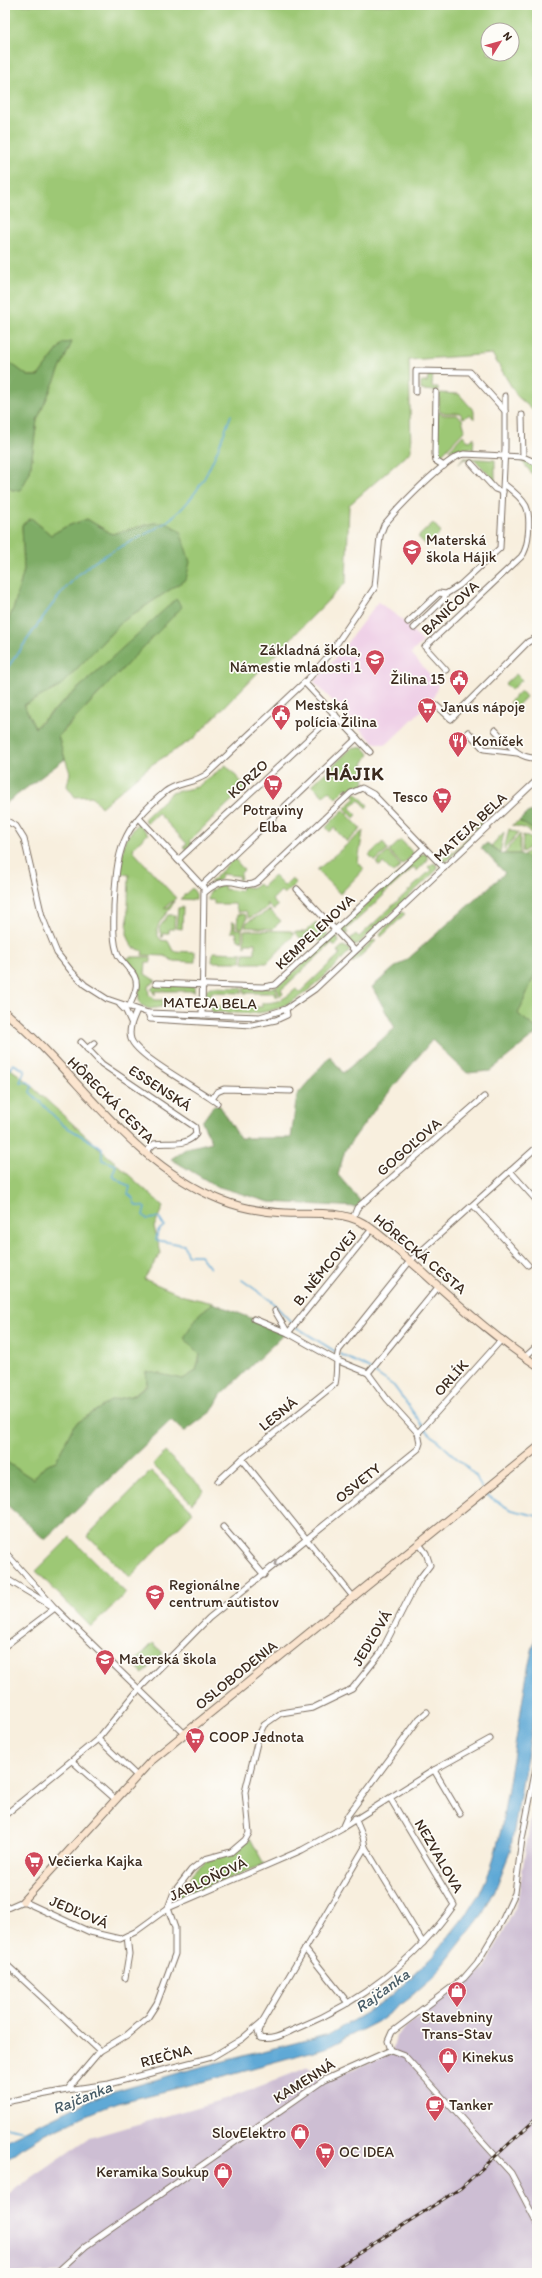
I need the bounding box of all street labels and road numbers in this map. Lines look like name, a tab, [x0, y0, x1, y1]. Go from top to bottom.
street label: BANIČOVA	[417, 577, 483, 639]
street label: KORZO	[224, 756, 272, 802]
street label: MATEJA BELA	[430, 788, 511, 866]
street label: KEMPELENOVA	[271, 890, 359, 974]
street label: MATEJA BELA	[163, 993, 257, 1013]
street label: HÔRECKÁ CESTA	[64, 1053, 158, 1147]
street label: ESSENSKÁ	[125, 1061, 195, 1115]
street label: GOGOĽOVA	[373, 1114, 445, 1180]
street label: HÔRECKÁ CESTA	[370, 1210, 470, 1298]
street label: B. NĚMCOVEJ	[289, 1227, 361, 1309]
street label: ORLÍK	[430, 1356, 472, 1400]
street label: LESNÁ	[255, 1393, 301, 1435]
street label: OSVETY	[332, 1459, 385, 1507]
street label: JEDĽOVÁ	[348, 1606, 396, 1669]
street label: OSLOBODENIA	[191, 1636, 281, 1714]
street label: NEZVALOVA	[411, 1816, 468, 1896]
street label: JABLOŇOVÁ	[166, 1853, 250, 1905]
street label: JEDĽOVÁ	[47, 1892, 111, 1933]
street label: RIEČNA	[138, 2040, 194, 2071]
street label: KAMENNÁ	[270, 2055, 339, 2107]

